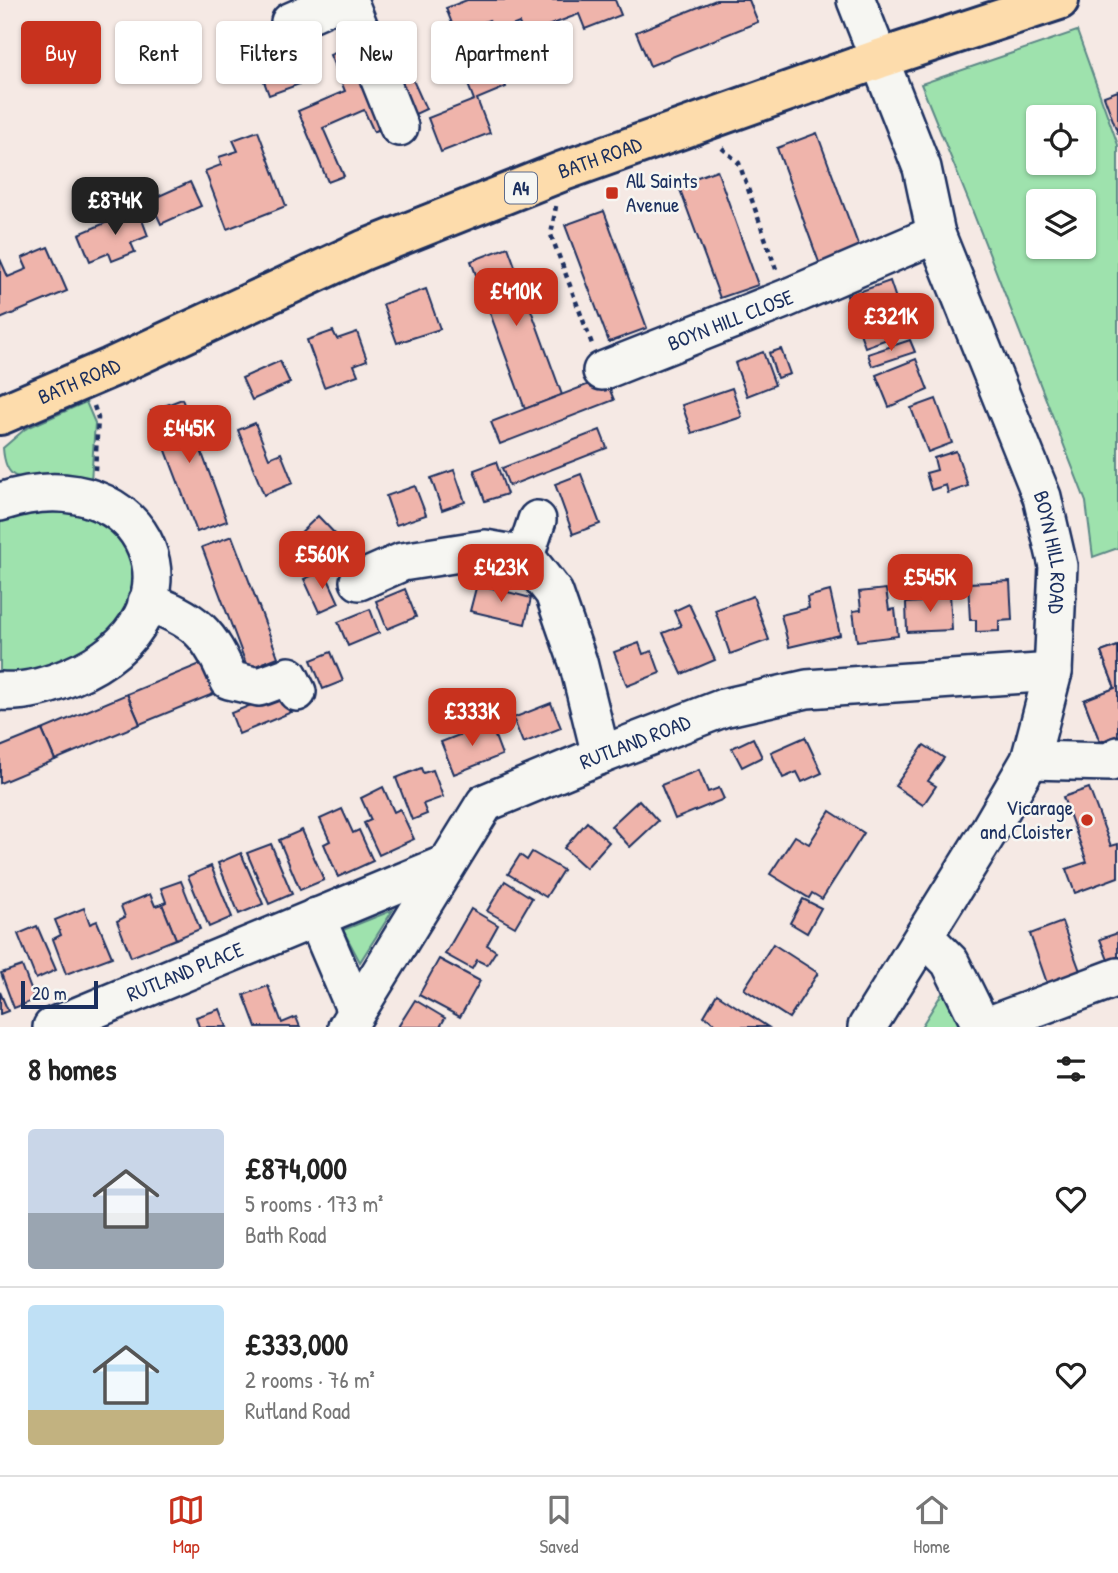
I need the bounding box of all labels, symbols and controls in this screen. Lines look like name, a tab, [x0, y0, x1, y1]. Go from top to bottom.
chip: Buy	[21, 21, 101, 84]
chip: Rent	[115, 21, 202, 84]
chip: Filters	[216, 21, 322, 84]
chip: New	[336, 21, 417, 84]
chip: Apartment	[431, 21, 573, 84]
map controls	[1026, 105, 1096, 259]
button: locate	[1026, 105, 1096, 175]
street label: BATH ROAD	[554, 129, 646, 186]
place label: All Saints Avenue	[626, 166, 698, 219]
road number: A4	[505, 172, 537, 204]
pin: £874K	[66, 177, 164, 237]
text: £874K	[88, 184, 142, 215]
marker: All Saints Avenue	[604, 185, 620, 201]
button: layers	[1026, 189, 1096, 259]
pin: £410K	[467, 268, 565, 328]
text: £410K	[490, 275, 542, 306]
street label: BOYN HILL CLOSE	[663, 282, 798, 358]
pin: £321K	[842, 294, 940, 353]
text: £321K	[864, 300, 918, 331]
street label: BATH ROAD	[33, 350, 125, 411]
pin: £445K	[140, 406, 238, 465]
text: £445K	[163, 412, 215, 443]
street label: BOYN HILL ROAD	[1027, 486, 1073, 615]
pin: £560K	[273, 532, 371, 591]
text: £560K	[295, 538, 349, 569]
pin: £423K	[452, 544, 550, 604]
text: £423K	[474, 551, 528, 582]
pin: £545K	[881, 554, 979, 614]
text: £545K	[904, 561, 956, 592]
pin: £333K	[423, 688, 521, 748]
text: £333K	[444, 695, 500, 726]
street label: RUTLAND ROAD	[575, 707, 694, 776]
place label: Vicarage and Cloister	[980, 793, 1073, 846]
marker: Vicarage and Cloister	[1079, 812, 1095, 828]
street label: RUTLAND PLACE	[122, 934, 248, 1009]
scale bar	[21, 978, 98, 1010]
text: 20 m	[32, 980, 67, 1006]
text: 8 homes	[28, 1049, 116, 1089]
icon: filters	[1052, 1050, 1090, 1088]
text: £874,000	[245, 1148, 347, 1188]
icon: home	[84, 1157, 168, 1241]
icon: heart	[1052, 1180, 1090, 1218]
text: 5 rooms · 173 m²	[245, 1188, 383, 1219]
text: Bath Road	[245, 1219, 326, 1250]
text: £333,000	[245, 1324, 348, 1364]
icon: home	[84, 1333, 168, 1417]
icon: heart	[1052, 1356, 1090, 1394]
text: 2 rooms · 76 m²	[245, 1364, 375, 1395]
text: Rutland Road	[245, 1395, 350, 1426]
tab: Map	[167, 1491, 205, 1559]
tab: Saved	[540, 1491, 578, 1559]
tab: Home	[913, 1491, 951, 1559]

